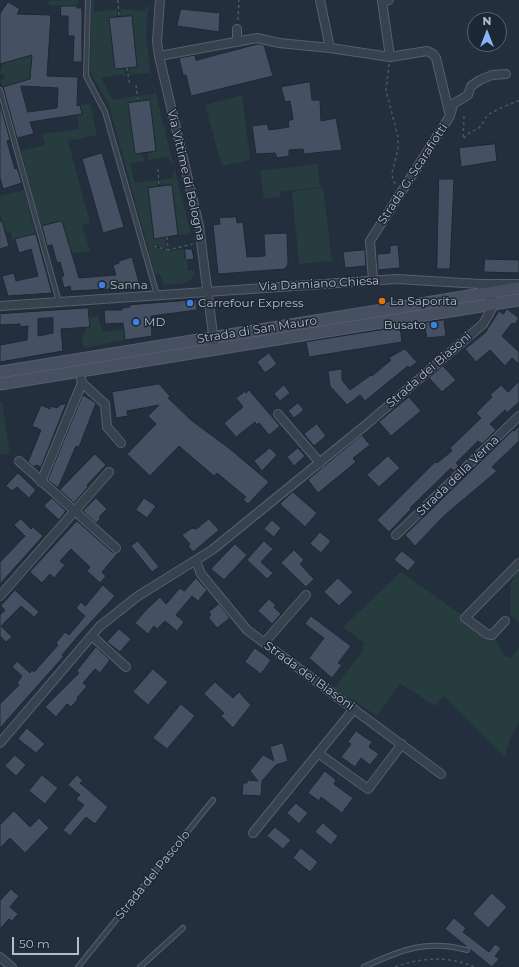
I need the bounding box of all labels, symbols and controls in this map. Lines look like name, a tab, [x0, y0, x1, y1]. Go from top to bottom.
north arrow	[467, 12, 507, 52]
text: N	[483, 14, 491, 28]
street label: Via Vittime di Bologna	[164, 108, 208, 242]
street label: Strada G. Scarafiotti	[375, 121, 451, 227]
street label: Via Damiano Chiesa	[258, 274, 380, 294]
place label: Sanna	[110, 278, 148, 292]
marker: Sanna	[97, 280, 107, 290]
place label: La Saporita	[390, 294, 457, 308]
place label: Carrefour Express	[198, 296, 304, 310]
marker: La Saporita	[377, 296, 387, 306]
marker: Carrefour Express	[185, 298, 195, 308]
street label: Strada di San Mauro	[196, 313, 318, 347]
place label: MD	[144, 315, 165, 329]
marker: MD	[131, 317, 141, 327]
place label: Busato	[384, 318, 426, 332]
marker: Busato	[429, 320, 439, 330]
street label: Strada dei Biasoni	[384, 329, 474, 411]
street label: Strada della Verna	[414, 433, 502, 519]
street label: Strada dei Biasoni	[261, 638, 357, 714]
street label: Strada del Pascolo	[113, 828, 193, 922]
scale bar	[14, 929, 81, 955]
text: 50 m	[19, 936, 50, 951]

